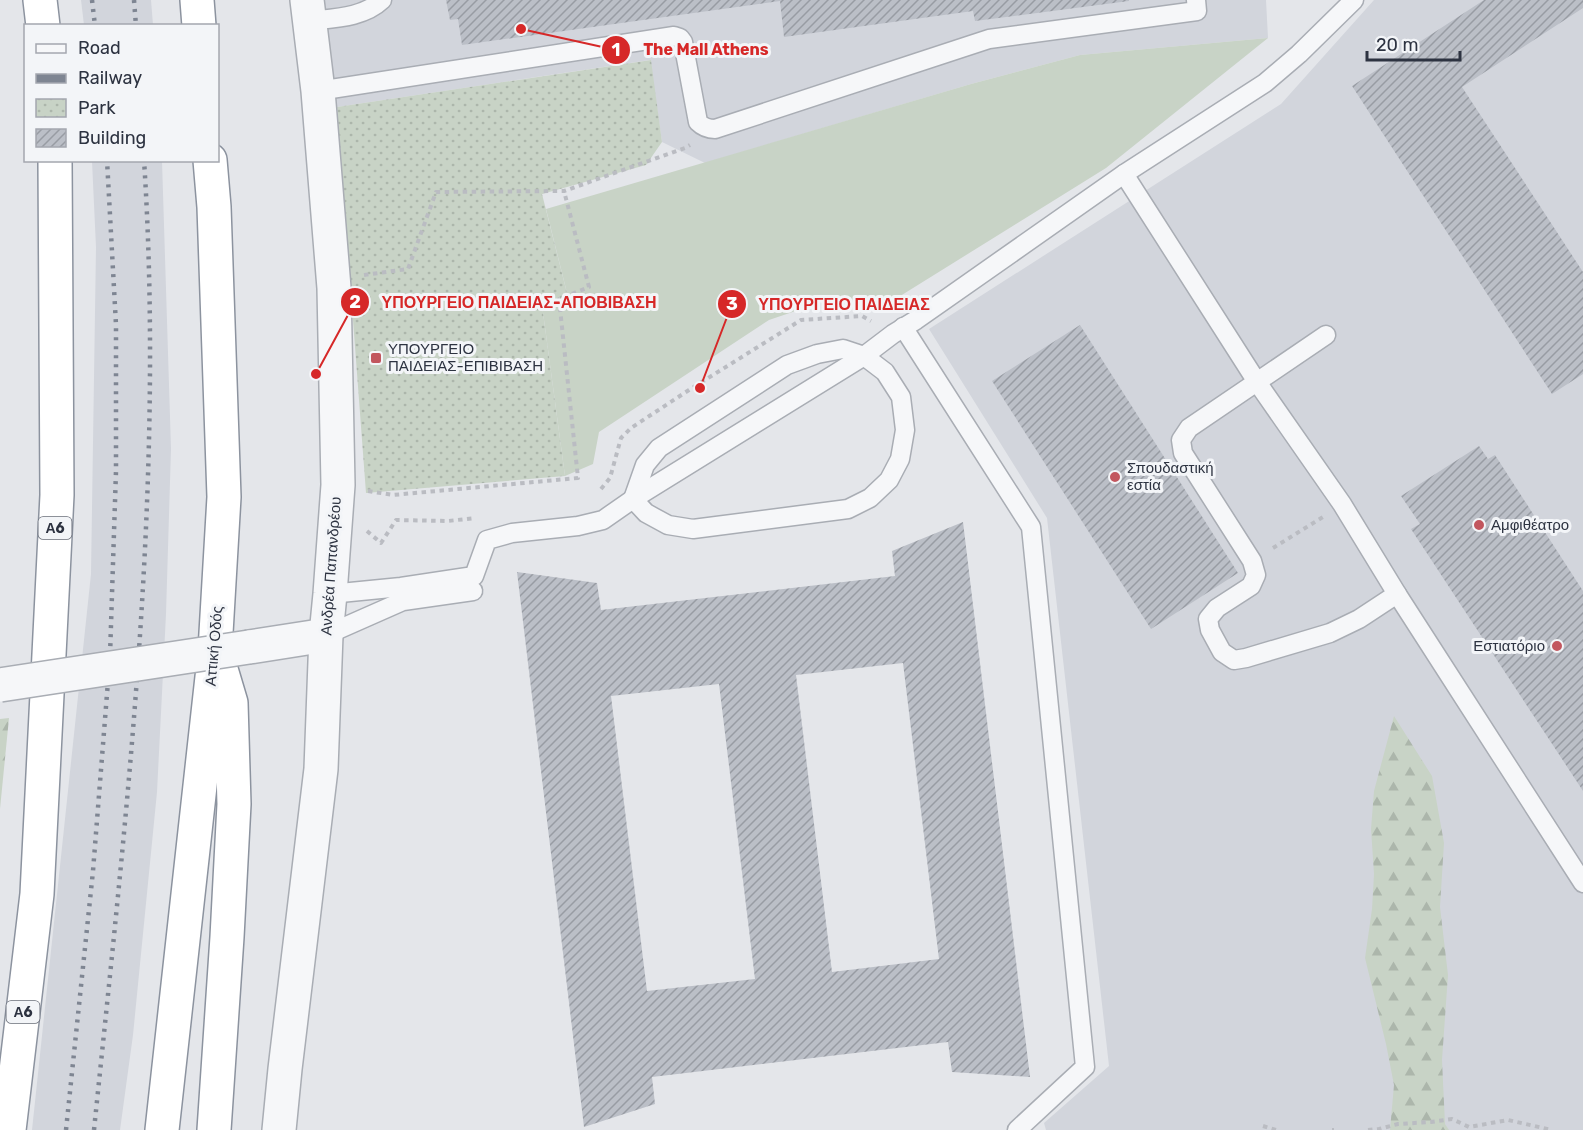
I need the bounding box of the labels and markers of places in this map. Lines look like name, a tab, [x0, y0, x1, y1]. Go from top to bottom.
callout: The Mall Athens	[601, 33, 781, 67]
callout: ΥΠΟΥΡΓΕΙΟ ΠΑΙΔΕΙΑΣ-ΑΠΟΒΙΒΑΣΗ	[340, 285, 668, 319]
callout: ΥΠΟΥΡΓΕΙΟ ΠΑΙΔΕΙΑΣ	[717, 287, 942, 321]
place label: ΥΠΟΥΡΓΕΙΟ ΠΑΙΔΕΙΑΣ-ΕΠΙΒΙΒΑΣΗ	[388, 340, 543, 375]
marker: ΥΠΟΥΡΓΕΙΟ ΠΑΙΔΕΙΑΣ-ΕΠΙΒΙΒΑΣΗ	[369, 351, 383, 365]
place label: Σπουδαστική εστία	[1127, 459, 1214, 494]
marker: Σπουδαστική εστία	[1108, 470, 1122, 484]
place label: Αμφιθέατρο	[1491, 516, 1569, 534]
marker: Αμφιθέατρο	[1472, 518, 1486, 532]
place label: Εστιατόριο	[1473, 637, 1545, 655]
marker: Εστιατόριο	[1550, 639, 1564, 653]

